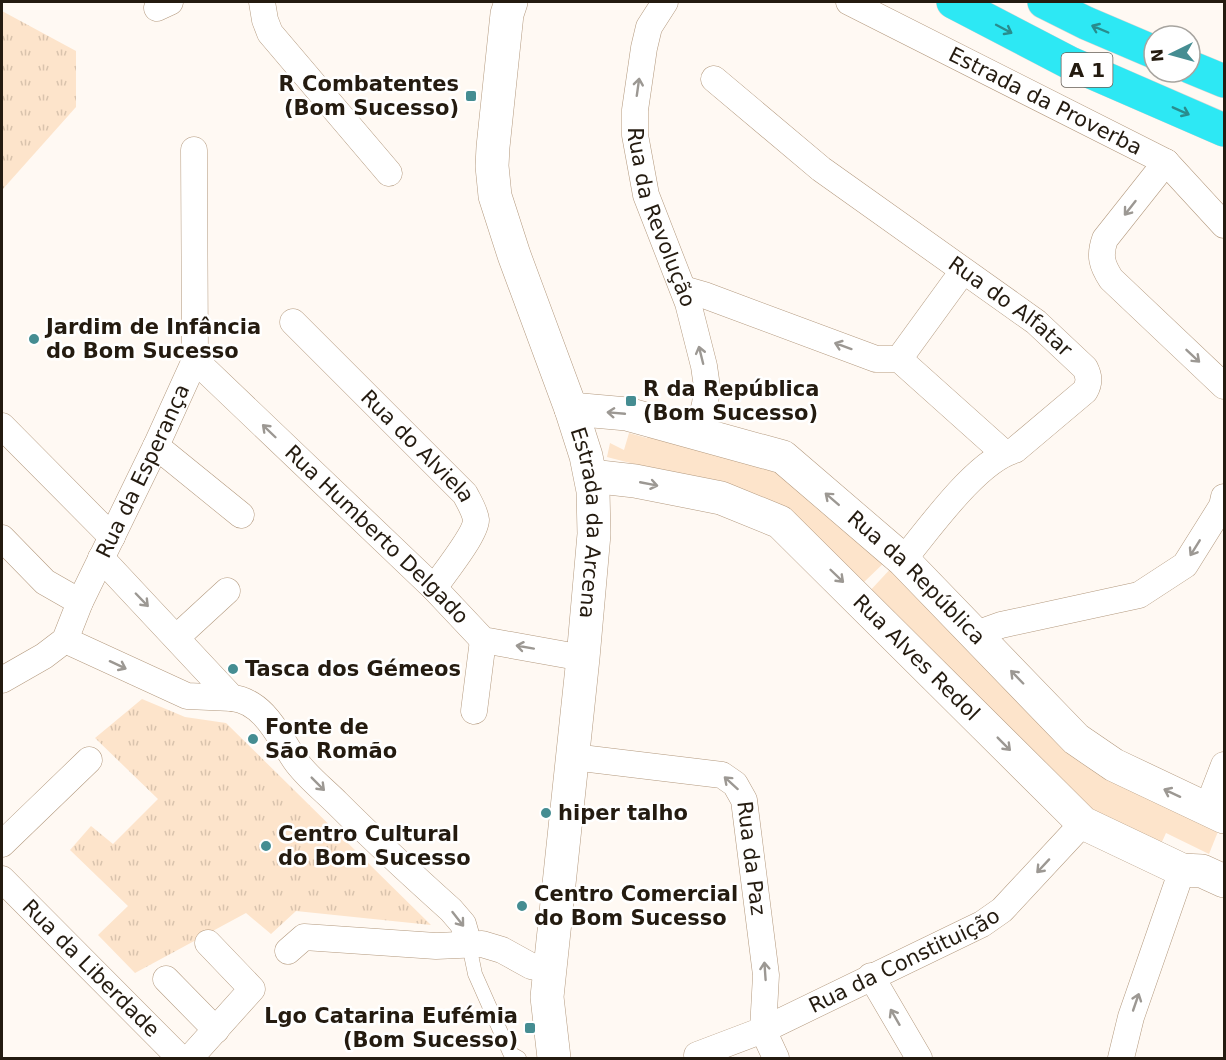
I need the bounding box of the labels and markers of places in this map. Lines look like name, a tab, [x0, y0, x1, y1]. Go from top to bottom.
place label: R Combatentes (Bom Sucesso)	[279, 72, 459, 120]
marker: R Combatentes (Bom Sucesso)	[464, 89, 478, 103]
place label: Jardim de Infância do Bom Sucesso	[44, 315, 261, 363]
marker: Jardim de Infância do Bom Sucesso	[27, 332, 41, 346]
place label: R da República (Bom Sucesso)	[643, 377, 819, 425]
marker: R da República (Bom Sucesso)	[624, 394, 638, 408]
place label: Tasca dos Gémeos	[245, 657, 461, 681]
marker: Tasca dos Gémeos	[226, 662, 240, 676]
place label: Fonte de São Romão	[265, 715, 397, 763]
marker: Fonte de São Romão	[246, 732, 260, 746]
place label: hiper talho	[558, 801, 688, 825]
marker: hiper talho	[539, 806, 553, 820]
place label: Centro Cultural do Bom Sucesso	[278, 822, 471, 870]
marker: Centro Cultural do Bom Sucesso	[259, 839, 273, 853]
place label: Centro Comercial do Bom Sucesso	[534, 882, 738, 930]
marker: Centro Comercial do Bom Sucesso	[515, 899, 529, 913]
place label: Lgo Catarina Eufémia (Bom Sucesso)	[264, 1004, 518, 1052]
marker: Lgo Catarina Eufémia (Bom Sucesso)	[523, 1021, 537, 1035]

